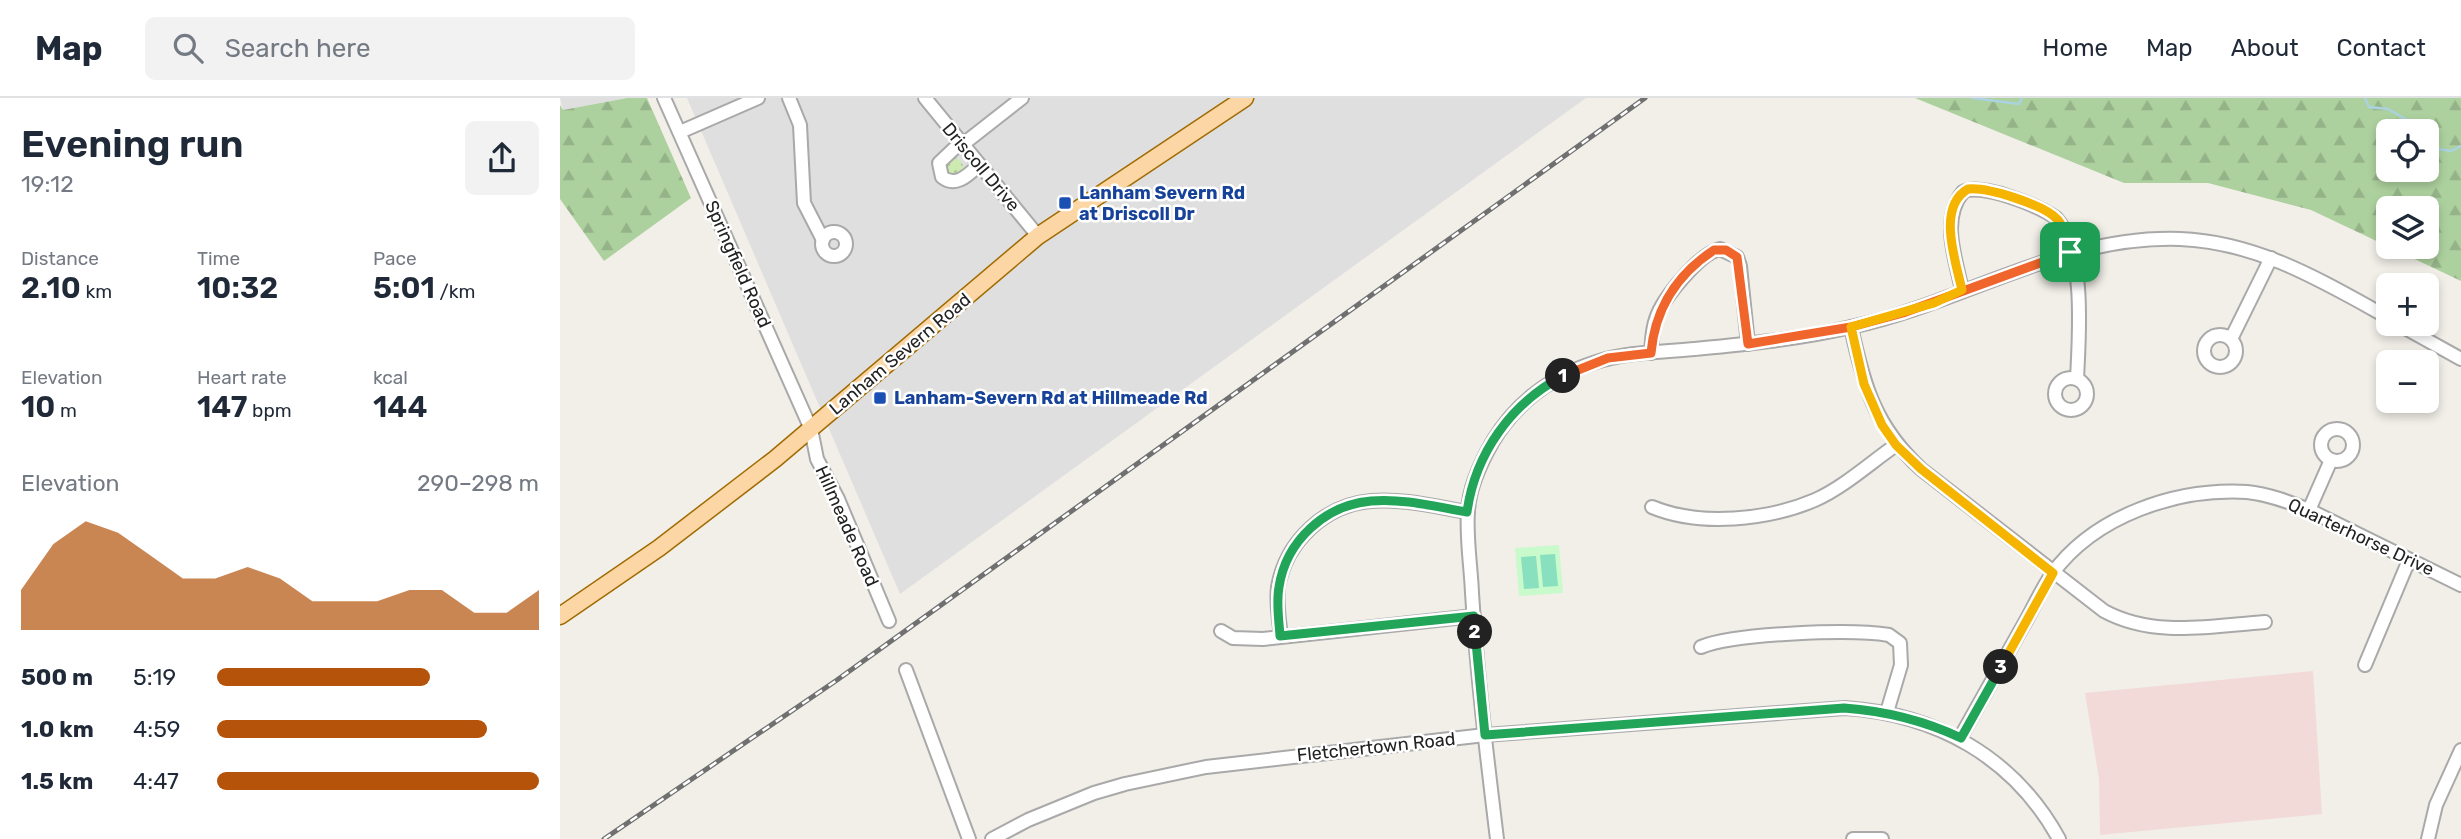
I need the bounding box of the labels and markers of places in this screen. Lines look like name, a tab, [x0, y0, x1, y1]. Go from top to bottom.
place label: Lanham Severn Rd at Driscoll Dr	[1079, 182, 1245, 225]
marker: Lanham Severn Rd at Driscoll Dr	[1057, 195, 1073, 211]
pin	[2040, 222, 2100, 282]
pin: 1	[1546, 358, 1580, 394]
place label: Lanham-Severn Rd at Hillmeade Rd	[894, 387, 1208, 409]
marker: Lanham-Severn Rd at Hillmeade Rd	[872, 390, 888, 406]
pin: 2	[1458, 614, 1492, 650]
pin: 3	[1984, 650, 2018, 684]

